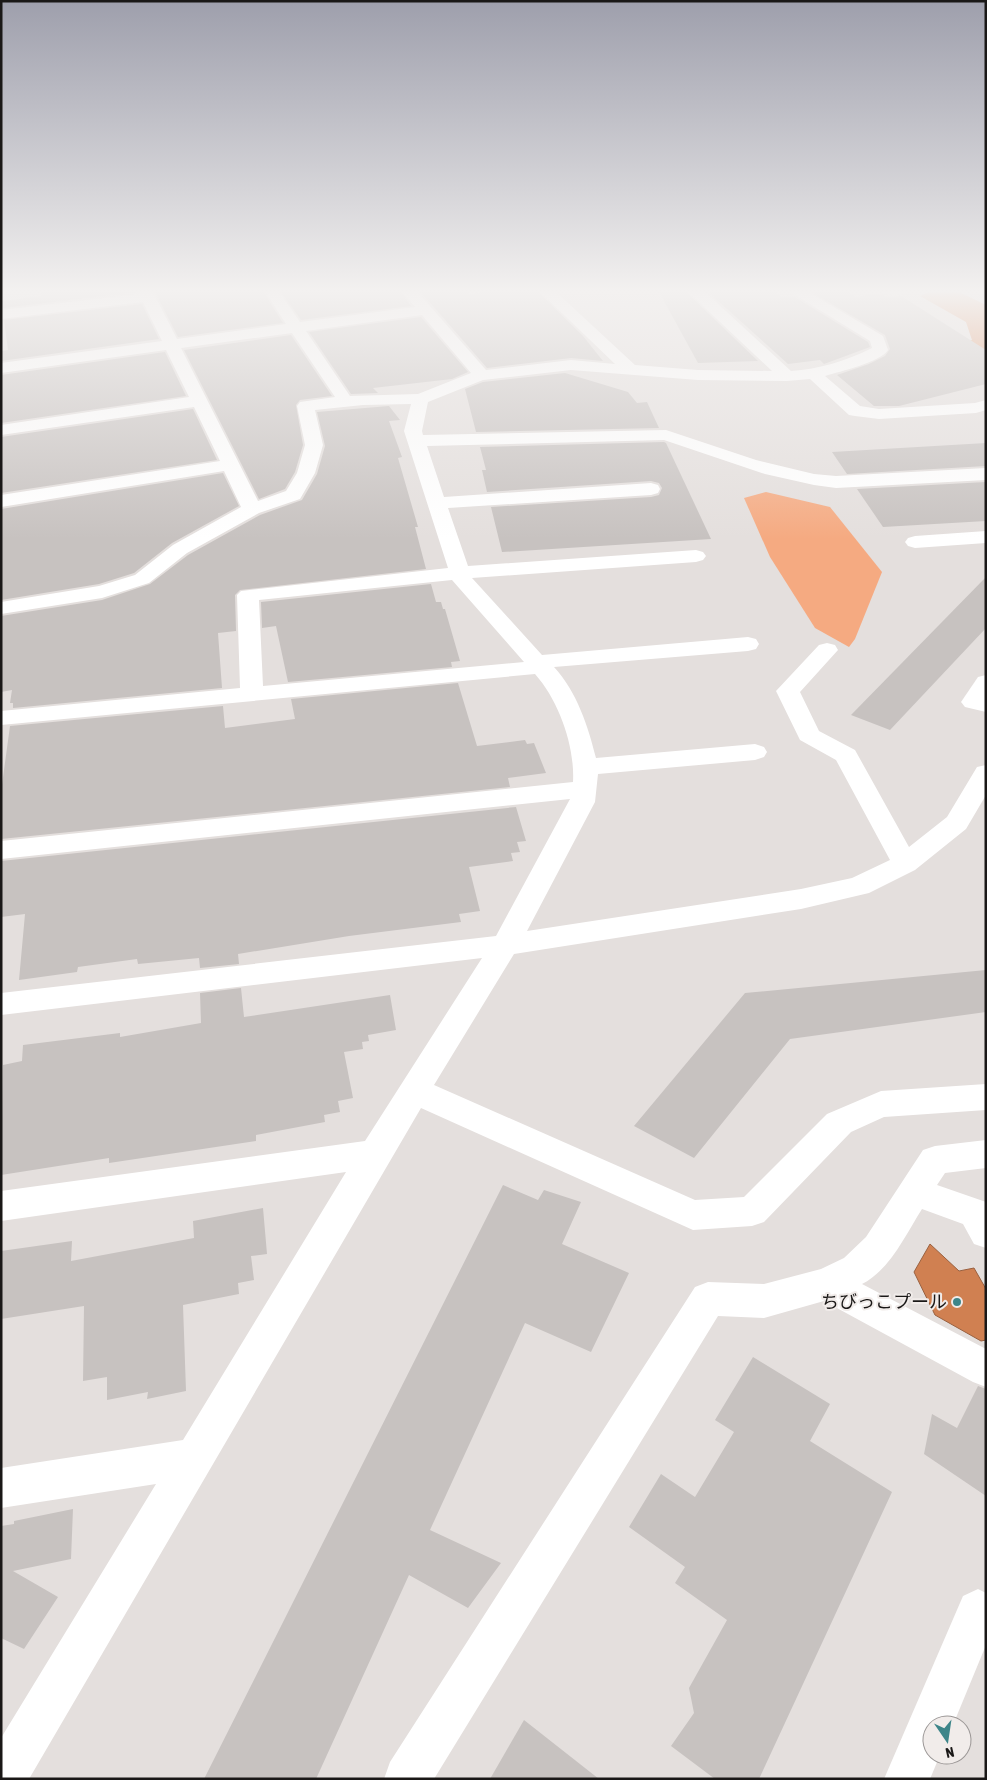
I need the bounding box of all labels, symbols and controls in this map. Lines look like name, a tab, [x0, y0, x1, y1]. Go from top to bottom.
place label: ちびっこプール	[821, 1291, 947, 1312]
marker: ちびっこプール	[951, 1296, 963, 1308]
north arrow	[922, 1715, 972, 1765]
text: N	[944, 1744, 956, 1761]

